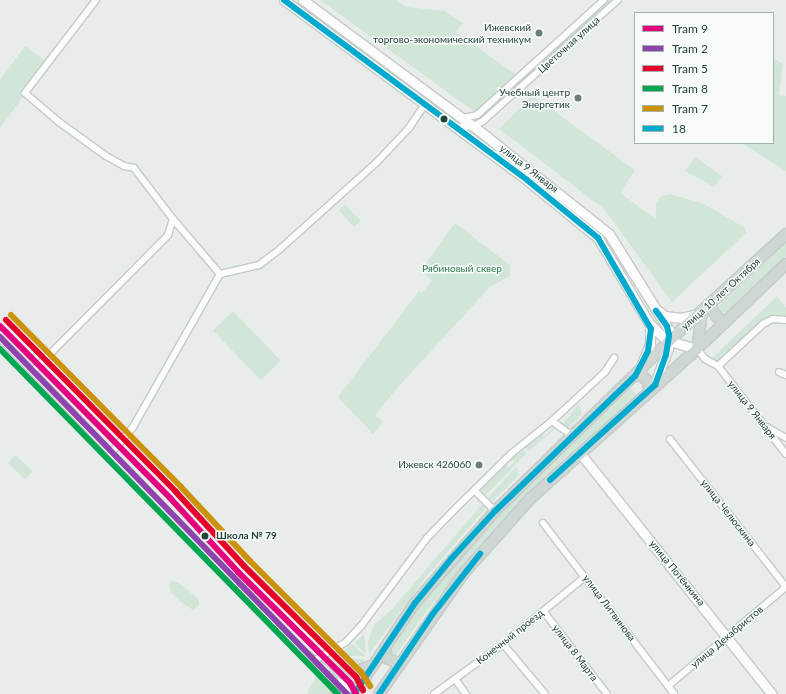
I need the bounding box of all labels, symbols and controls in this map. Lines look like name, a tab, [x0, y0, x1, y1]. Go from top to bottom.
legend	[634, 12, 774, 144]
street label: Цветочная улица	[536, 14, 602, 76]
place label: Ижевский торгово-экономический техникум	[373, 21, 531, 44]
text: Tram 9	[672, 21, 708, 36]
marker: Ижевский торгово-экономический техникум	[534, 28, 544, 38]
text: Tram 2	[672, 41, 708, 56]
text: Tram 5	[672, 61, 708, 76]
text: Tram 8	[672, 81, 708, 96]
place label: Учебный центр Энергетик	[499, 86, 570, 110]
marker: Учебный центр Энергетик	[573, 93, 583, 103]
text: Tram 7	[672, 101, 708, 116]
unlabelled marker	[439, 114, 449, 124]
text: 18	[672, 121, 686, 136]
street label: улица 9 Января	[497, 142, 561, 196]
street label: улица 10 лет Октября	[679, 255, 763, 333]
park label: Рябиновый сквер	[422, 263, 502, 275]
street label: улица 9 Января	[725, 378, 779, 442]
place label: Ижевск 426060	[398, 459, 471, 471]
marker: Ижевск 426060	[474, 460, 484, 470]
street label: улица Челюскина	[698, 477, 758, 549]
marker: Школа № 79	[198, 529, 212, 543]
place label: Школа № 79	[216, 530, 277, 542]
street label: улица Потёмкина	[647, 538, 707, 608]
street label: улица Литвинова	[580, 573, 638, 643]
street label: улица Декабристов	[689, 603, 765, 671]
street label: Конечный проезд	[474, 607, 546, 667]
street label: улица 8 Марта	[550, 622, 600, 684]

